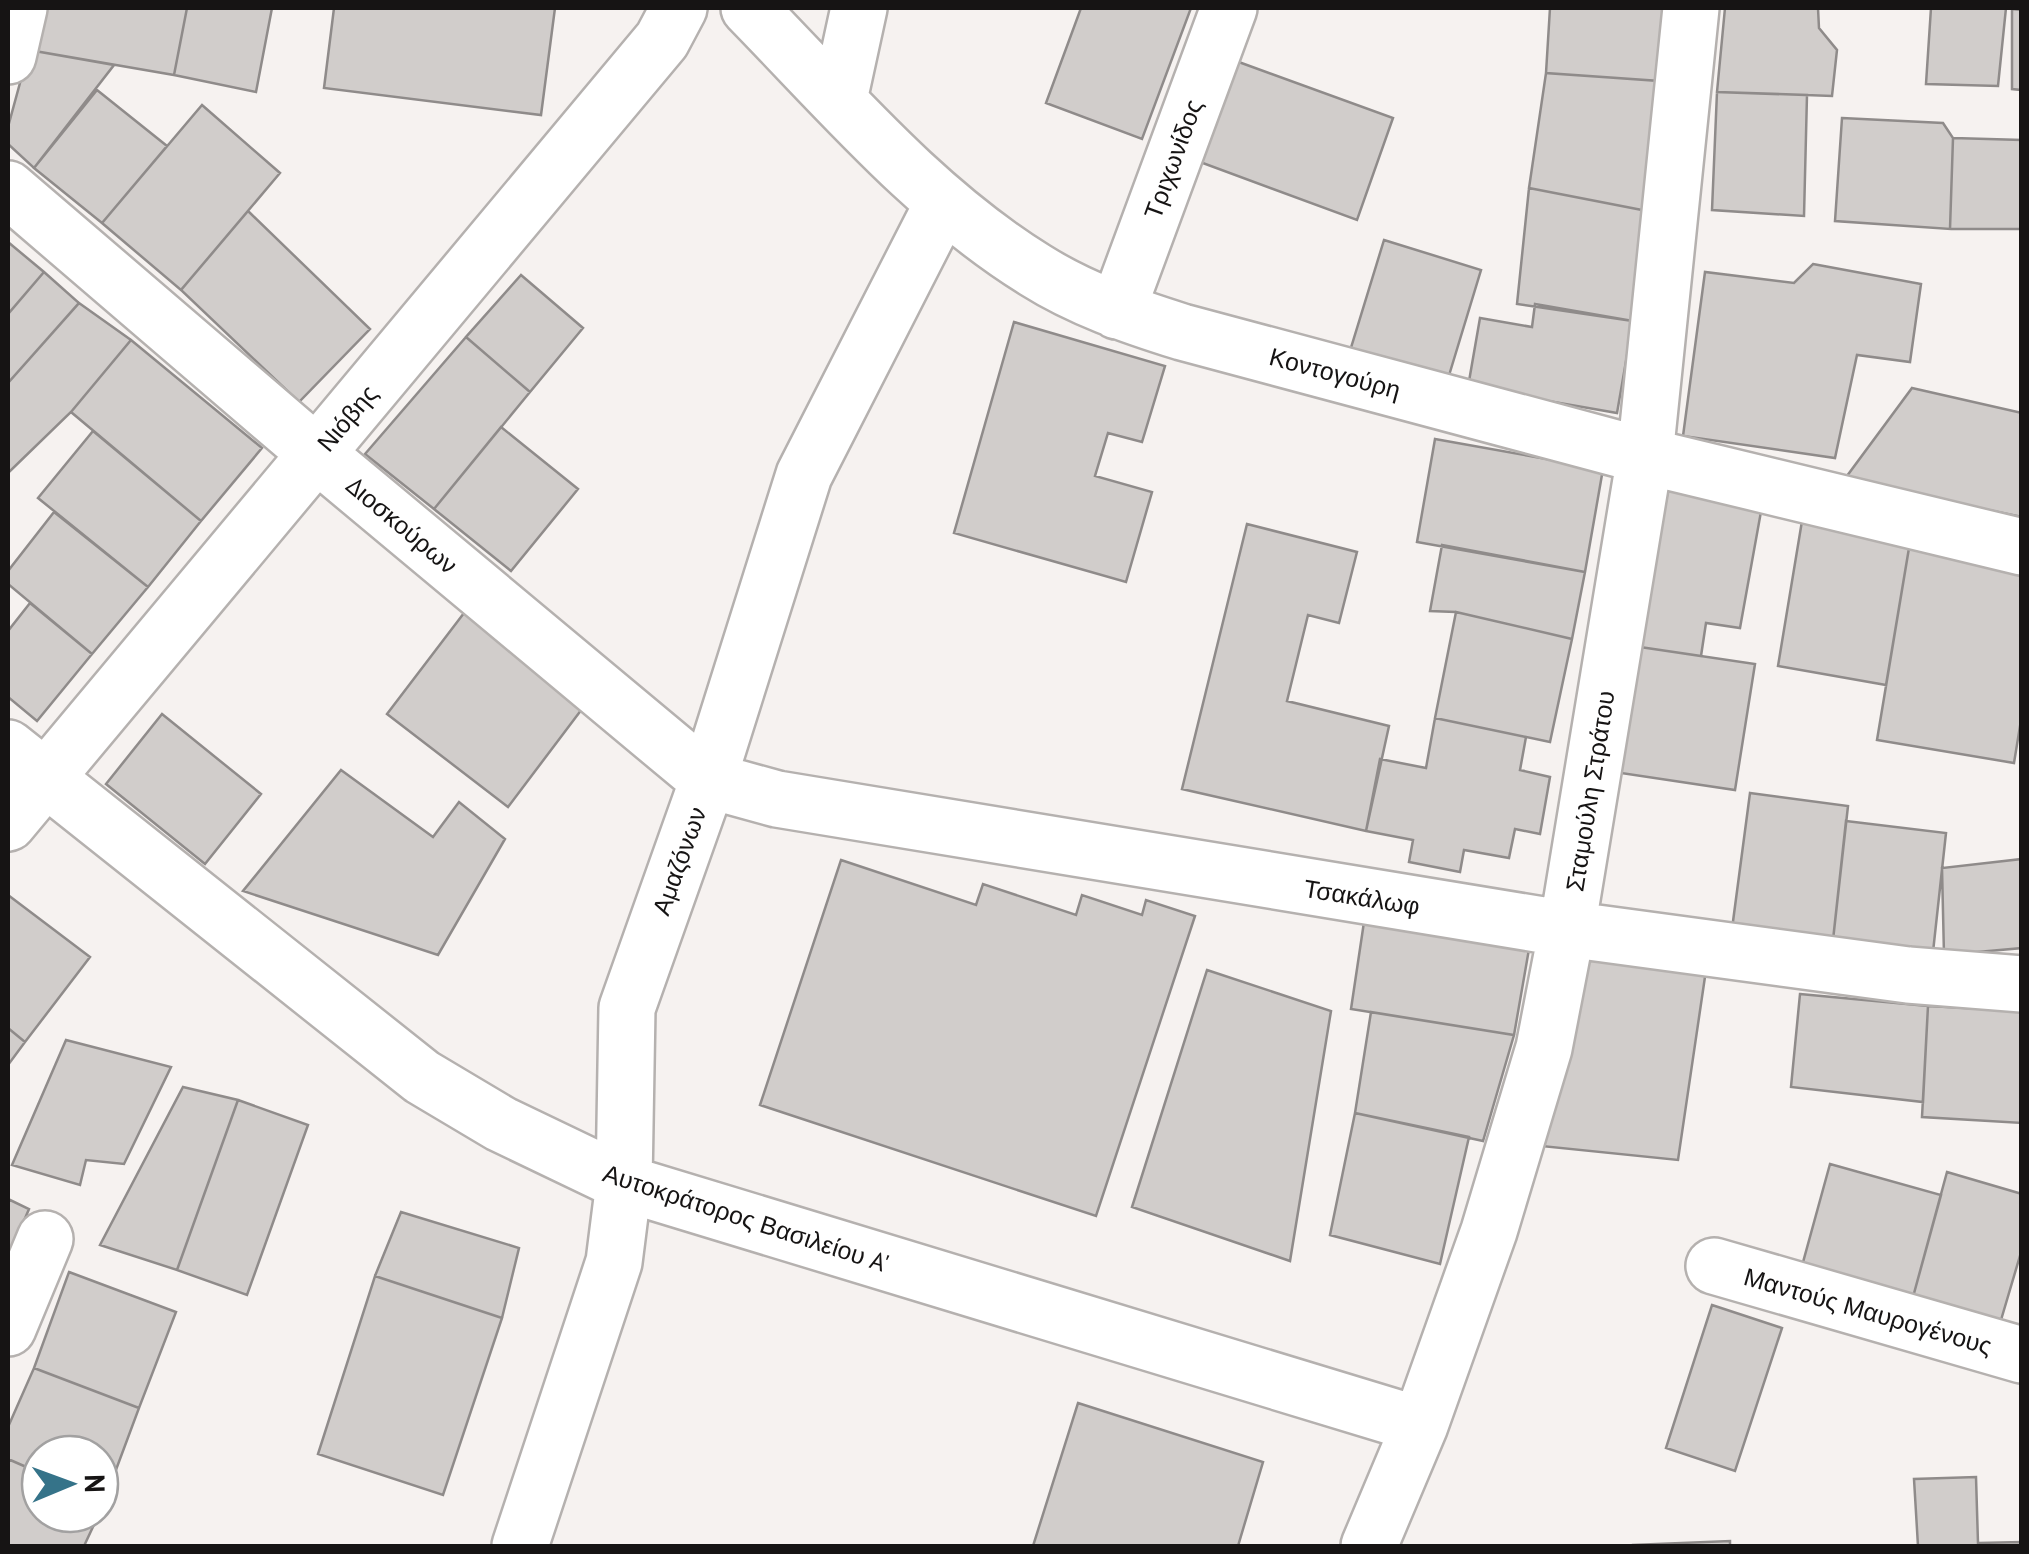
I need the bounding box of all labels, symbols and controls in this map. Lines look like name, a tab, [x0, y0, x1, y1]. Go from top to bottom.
street label: Τριχωνίδος	[1137, 95, 1209, 223]
street label: Κοντογούρη	[1266, 340, 1404, 406]
street label: Νιόβης	[310, 378, 384, 458]
street label: Διοσκούρων	[340, 469, 464, 581]
street label: Σταμούλη Στράτου	[1558, 688, 1622, 894]
street label: Αμαζόνων	[645, 803, 713, 919]
street label: Τσακάλωφ	[1302, 872, 1422, 922]
street label: Αυτοκράτορος Βασιλείου A'	[599, 1157, 893, 1279]
street label: Μαντούς Μαυρογένους	[1740, 1260, 1996, 1362]
north arrow	[20, 1434, 120, 1534]
text: N	[77, 1474, 114, 1493]

